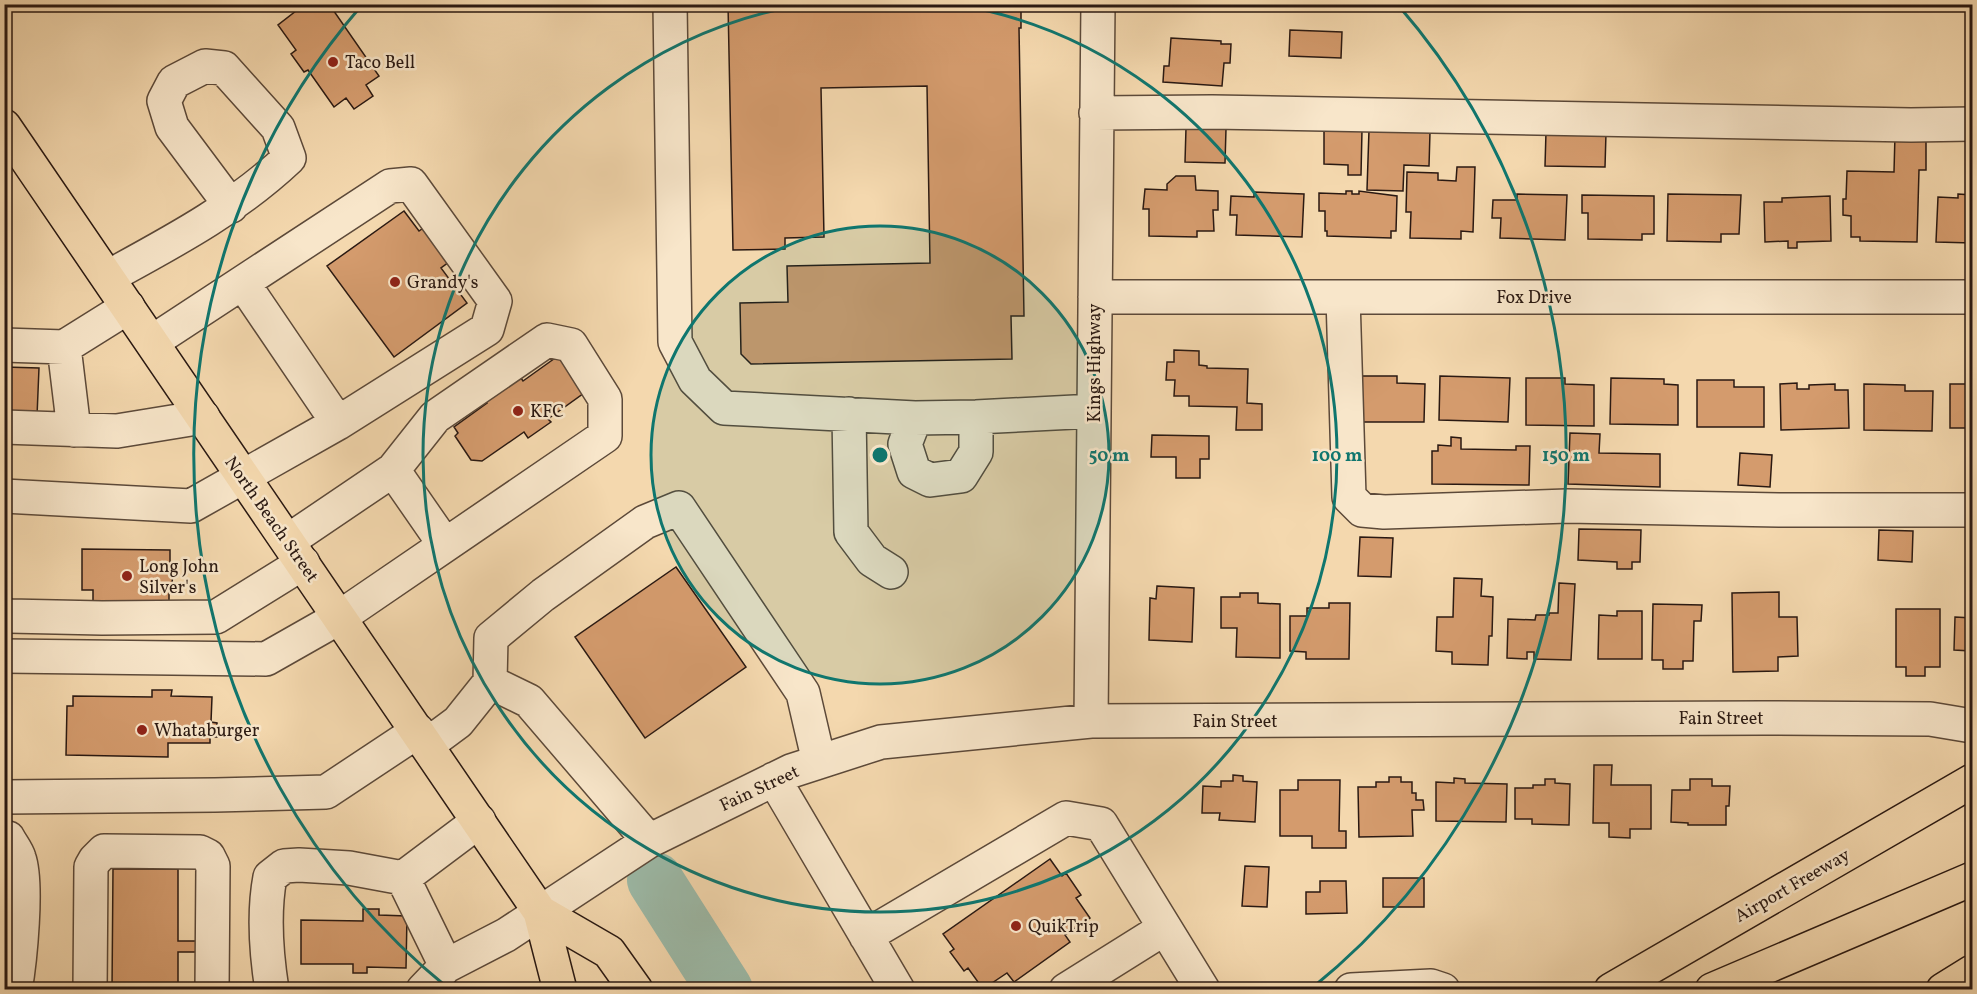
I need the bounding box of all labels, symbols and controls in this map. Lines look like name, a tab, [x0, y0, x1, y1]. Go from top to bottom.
place label: Taco Bell	[345, 51, 415, 76]
marker: Taco Bell	[326, 55, 340, 69]
place label: Grandy's	[407, 271, 479, 296]
marker: Grandy's	[388, 275, 402, 289]
street label: Fox Drive	[1496, 286, 1572, 311]
street label: Kings Highway	[1083, 303, 1108, 423]
place label: KFC	[530, 400, 564, 425]
marker: KFC	[511, 404, 525, 418]
text: 50 m	[1089, 444, 1129, 469]
text: 100 m	[1312, 444, 1362, 469]
text: 150 m	[1542, 444, 1590, 469]
centre of rings	[870, 445, 890, 465]
street label: North Beach Street	[218, 452, 324, 588]
place label: Long John Silver's	[139, 555, 219, 601]
marker: Long John Silver's	[120, 569, 134, 583]
street label: Fain Street	[1678, 707, 1764, 732]
street label: Fain Street	[1192, 710, 1278, 735]
place label: Whataburger	[154, 719, 260, 744]
marker: Whataburger	[135, 723, 149, 737]
street label: Fain Street	[716, 760, 803, 819]
street label: Airport Freeway	[1731, 843, 1855, 929]
place label: QuikTrip	[1028, 915, 1099, 940]
marker: QuikTrip	[1009, 919, 1023, 933]

